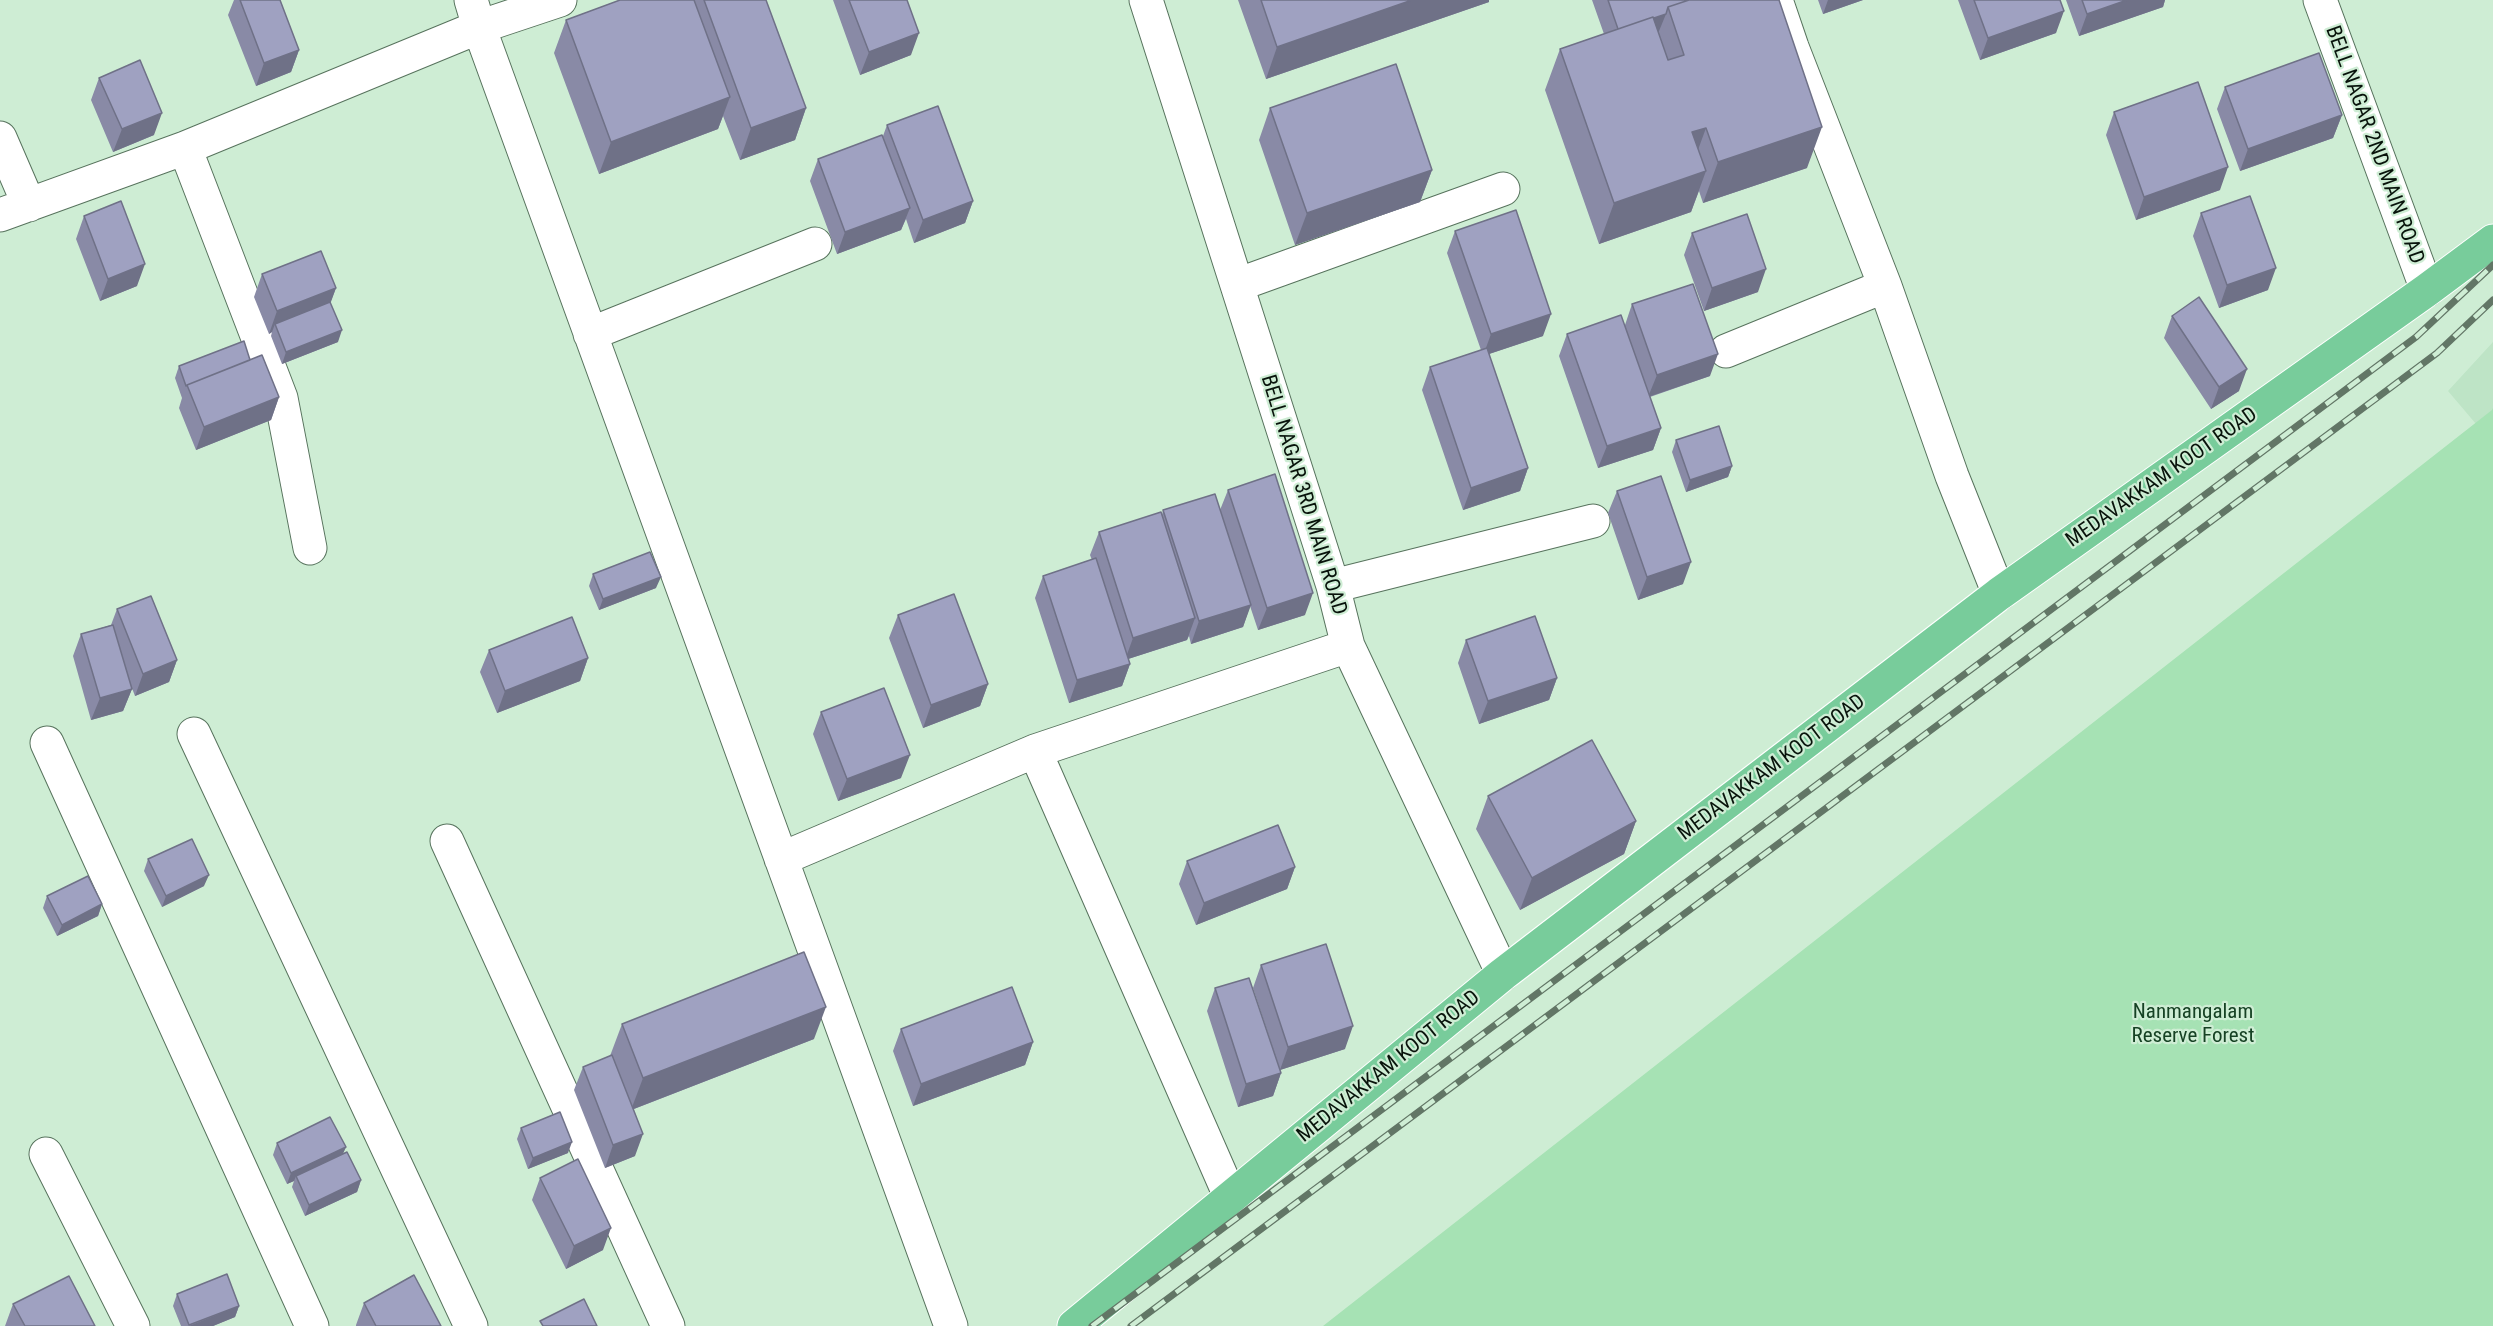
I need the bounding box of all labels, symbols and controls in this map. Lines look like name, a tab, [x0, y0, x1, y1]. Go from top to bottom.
street label: BELL NAGAR 2ND MAIN ROAD	[2319, 23, 2429, 267]
street label: BELL NAGAR 3RD MAIN ROAD	[1254, 372, 1352, 618]
street label: MEDAVAKKAM KOOT ROAD	[2062, 402, 2262, 554]
street label: MEDAVAKKAM KOOT ROAD	[1674, 689, 1870, 847]
street label: MEDAVAKKAM KOOT ROAD	[1293, 986, 1485, 1148]
park label: Nanmangalam Reserve Forest	[2132, 1000, 2254, 1050]

